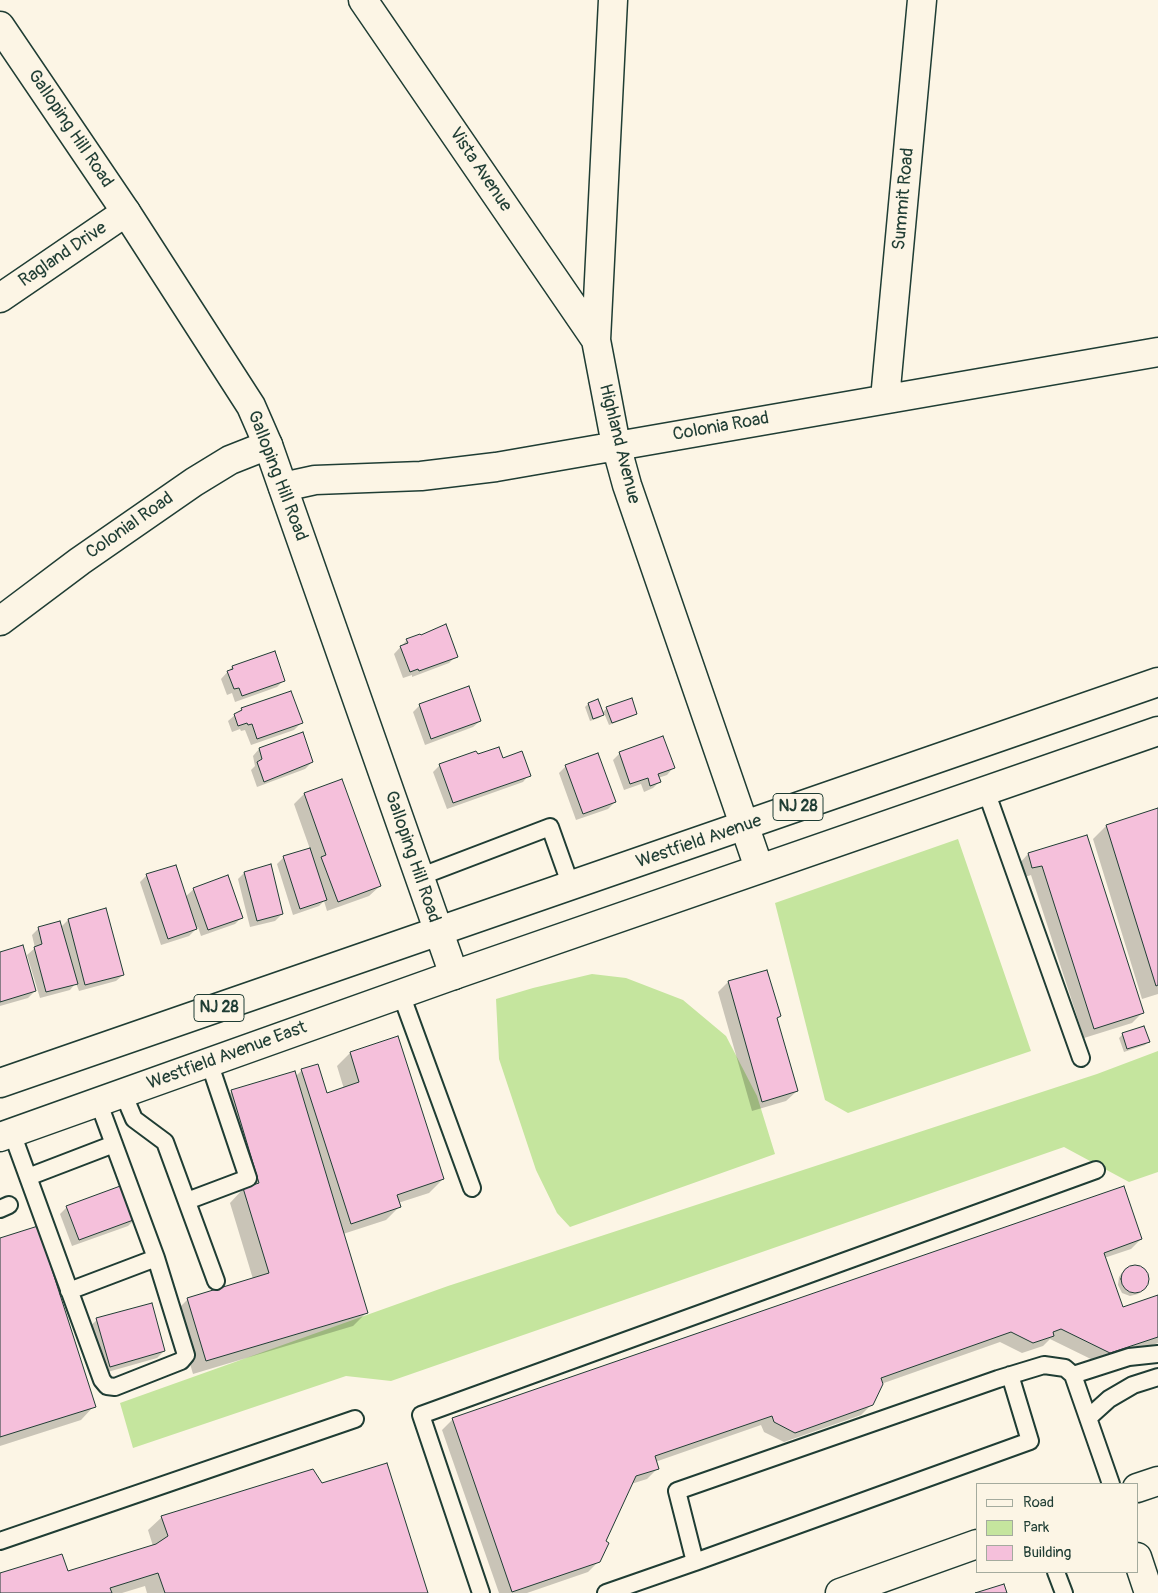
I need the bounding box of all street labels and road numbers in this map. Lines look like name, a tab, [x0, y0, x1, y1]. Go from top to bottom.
street label: Galloping Hill Road	[23, 66, 117, 192]
street label: Vista Avenue	[444, 124, 516, 216]
street label: Summit Road	[889, 147, 919, 251]
street label: Ragland Drive	[15, 218, 111, 292]
street label: Highland Avenue	[594, 382, 644, 506]
street label: Galloping Hill Road	[242, 408, 312, 544]
street label: Colonia Road	[671, 408, 771, 446]
street label: Colonial Road	[82, 488, 178, 564]
street label: Galloping Hill Road	[379, 788, 445, 926]
road number: NJ 28	[773, 794, 823, 820]
street label: Westfield Avenue	[633, 810, 765, 874]
road number: NJ 28	[194, 994, 244, 1021]
street label: Westfield Avenue East	[144, 1017, 310, 1095]

